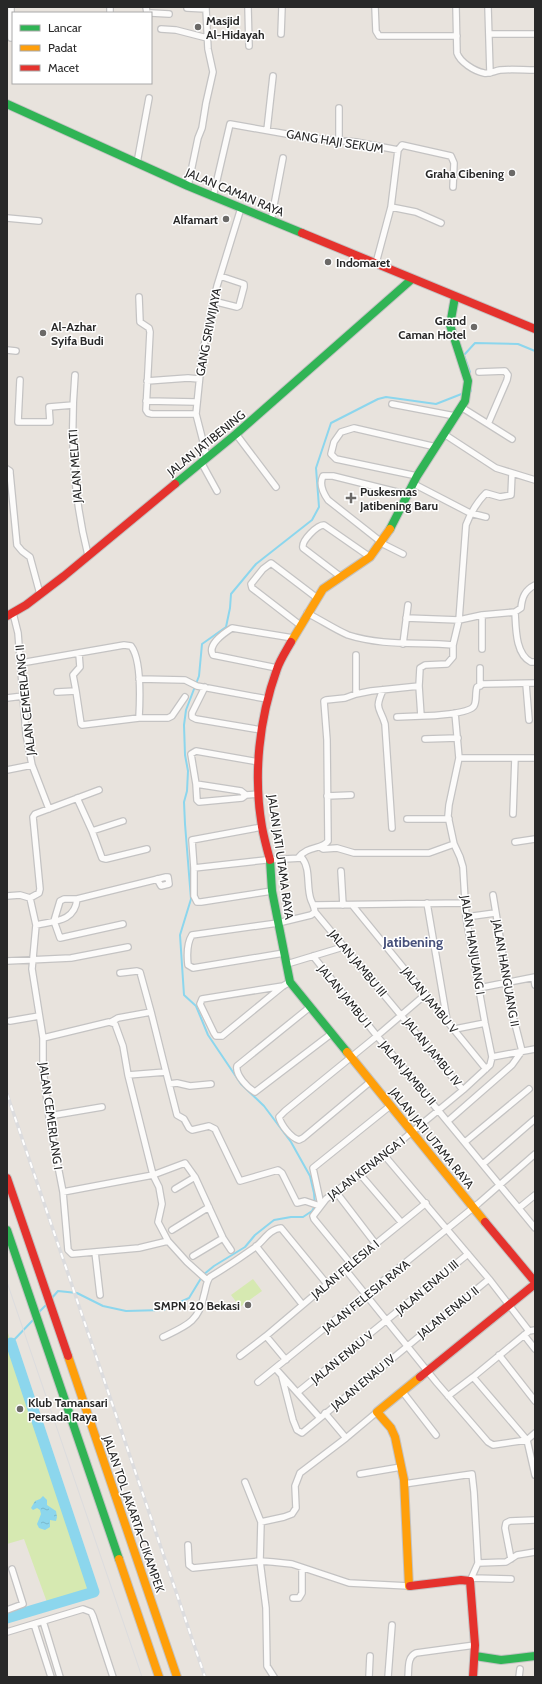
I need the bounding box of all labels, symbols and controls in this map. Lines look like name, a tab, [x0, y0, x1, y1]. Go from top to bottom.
legend	[12, 12, 152, 84]
place label: Masjid Al-Hidayah	[206, 13, 265, 42]
text: Lancar	[48, 20, 82, 35]
marker: Masjid Al-Hidayah	[193, 22, 203, 32]
text: Padat	[48, 40, 77, 55]
text: Macet	[48, 60, 79, 75]
street label: GANG HAJI SEKUM	[285, 126, 385, 156]
street label: JALAN CAMAN RAYA	[183, 164, 287, 220]
place label: Graha Cibening	[425, 166, 504, 181]
marker: Graha Cibening	[507, 168, 517, 178]
place label: Alfamart	[173, 212, 218, 227]
marker: Alfamart	[221, 214, 231, 224]
place label: Indomaret	[336, 255, 390, 270]
marker: Indomaret	[323, 257, 333, 267]
street label: GANG SRIWIJAYA	[192, 286, 224, 377]
place label: Grand Caman Hotel	[398, 313, 466, 342]
place label: Al-Azhar Syifa Budi	[51, 319, 104, 348]
marker: Grand Caman Hotel	[469, 322, 479, 332]
marker: Al-Azhar Syifa Budi	[38, 328, 48, 338]
street label: JALAN JATIBENING	[163, 407, 248, 480]
street label: JALAN MELATI	[65, 429, 85, 504]
place label: Puskesmas Jatibening Baru	[359, 484, 438, 513]
marker: Puskesmas Jatibening Baru	[345, 492, 357, 504]
street label: JALAN CEMERLANG II	[12, 644, 38, 757]
street label: JALAN JATI UTAMA RAYA	[265, 793, 297, 921]
street label: JALAN HANJUANG I	[458, 893, 488, 996]
street label: JALAN HANGUANG II	[489, 917, 523, 1028]
street label: JALAN JAMBU III	[326, 927, 390, 999]
district label: Jatibening	[382, 933, 443, 951]
street label: JALAN JAMBU I	[315, 962, 375, 1030]
street label: JALAN JAMBU V	[398, 963, 462, 1037]
street label: JALAN JAMBU IV	[400, 1014, 466, 1090]
street label: JALAN JAMBU II	[376, 1037, 439, 1108]
street label: JALAN CEMERLANG I	[36, 1060, 66, 1171]
street label: JALAN JATI UTAMA RAYA	[386, 1084, 478, 1192]
street label: JALAN KENANGA I	[324, 1133, 408, 1203]
street label: JALAN FELESIA I	[307, 1236, 382, 1302]
street label: JALAN FELESIA RAYA	[319, 1256, 413, 1336]
street label: JALAN ENAU III	[393, 1256, 461, 1318]
street label: JALAN ENAU II	[414, 1283, 482, 1341]
place label: SMPN 20 Bekasi	[154, 1298, 240, 1313]
marker: SMPN 20 Bekasi	[243, 1300, 253, 1310]
street label: JALAN ENAU V	[307, 1327, 377, 1387]
street label: JALAN ENAU IV	[327, 1350, 399, 1414]
place label: Klub Tamansari Persada Raya	[28, 1395, 108, 1424]
marker: Klub Tamansari Persada Raya	[15, 1404, 25, 1414]
street label: JALAN TOL JAKARTA–CIKAMPEK	[100, 1433, 168, 1595]

